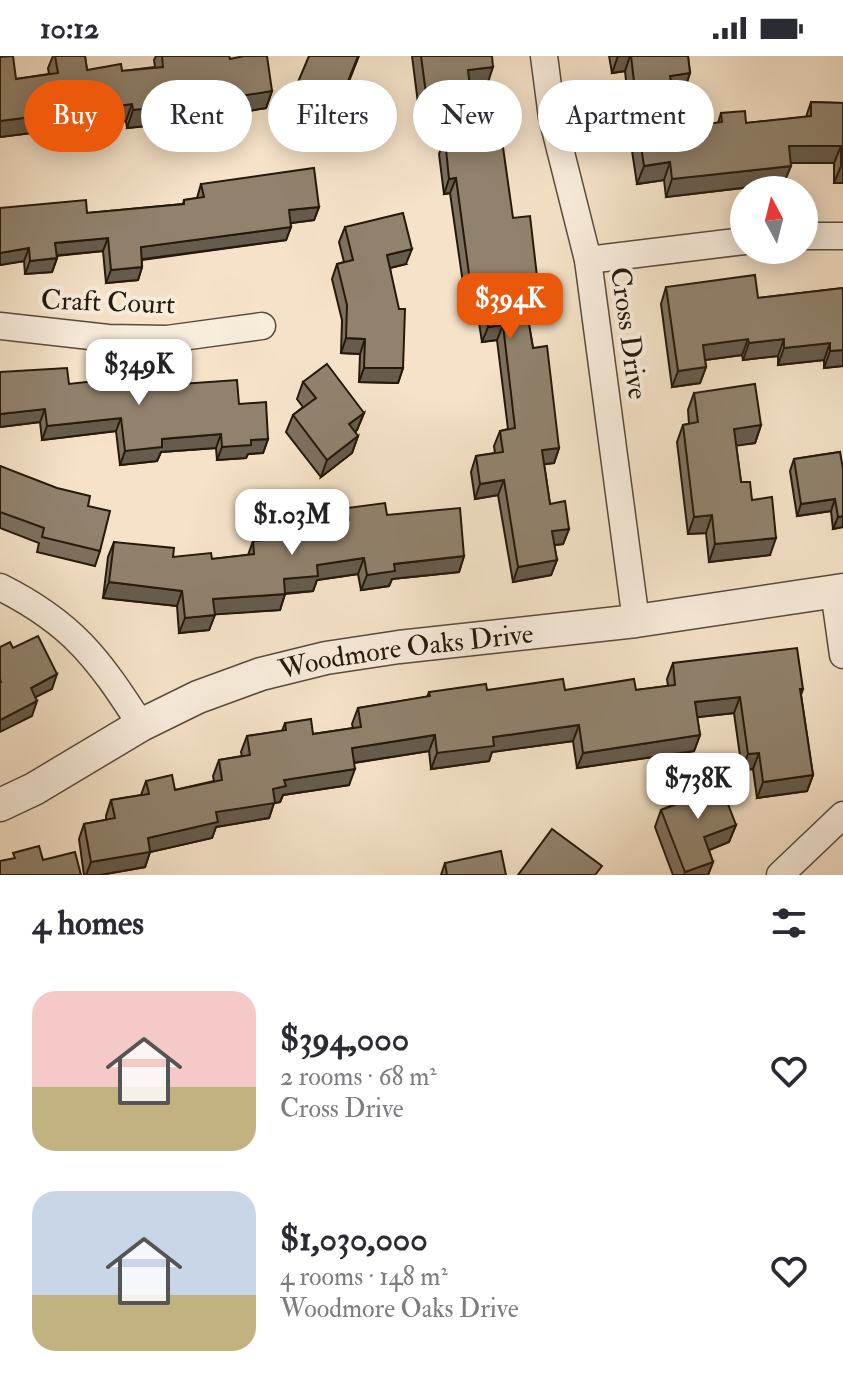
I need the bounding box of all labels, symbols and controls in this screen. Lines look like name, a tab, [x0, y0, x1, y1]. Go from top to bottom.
text: 10:12	[40, 10, 99, 47]
chip: Buy	[24, 80, 125, 152]
chip: Rent	[141, 80, 252, 152]
chip: Filters	[268, 80, 397, 152]
chip: New	[413, 80, 522, 152]
chip: Apartment	[538, 80, 714, 152]
north arrow	[730, 176, 818, 264]
map controls	[730, 176, 818, 264]
street label: Cross Drive	[602, 265, 655, 402]
pin: $394K	[454, 273, 566, 341]
street label: Craft Court	[40, 283, 176, 322]
text: $394K	[475, 283, 545, 315]
pin: $349K	[83, 339, 195, 407]
text: $349K	[104, 349, 174, 381]
pin: $1.03M	[227, 489, 357, 557]
text: $1.03M	[253, 499, 331, 531]
street label: Woodmore Oaks Drive	[274, 616, 535, 688]
pin: $738K	[642, 753, 754, 821]
text: $738K	[664, 763, 732, 795]
icon: filters	[767, 901, 811, 945]
text: 4 homes	[32, 902, 144, 945]
text: $394,000	[280, 1018, 409, 1061]
icon: home	[96, 1023, 192, 1119]
icon: heart	[767, 1049, 811, 1093]
text: 2 rooms · 68 m²	[280, 1061, 437, 1093]
text: Cross Drive	[280, 1093, 404, 1125]
text: $1,030,000	[280, 1218, 428, 1261]
icon: home	[96, 1223, 192, 1319]
icon: heart	[767, 1249, 811, 1293]
text: 4 rooms · 148 m²	[280, 1261, 448, 1293]
text: Woodmore Oaks Drive	[280, 1293, 519, 1325]

